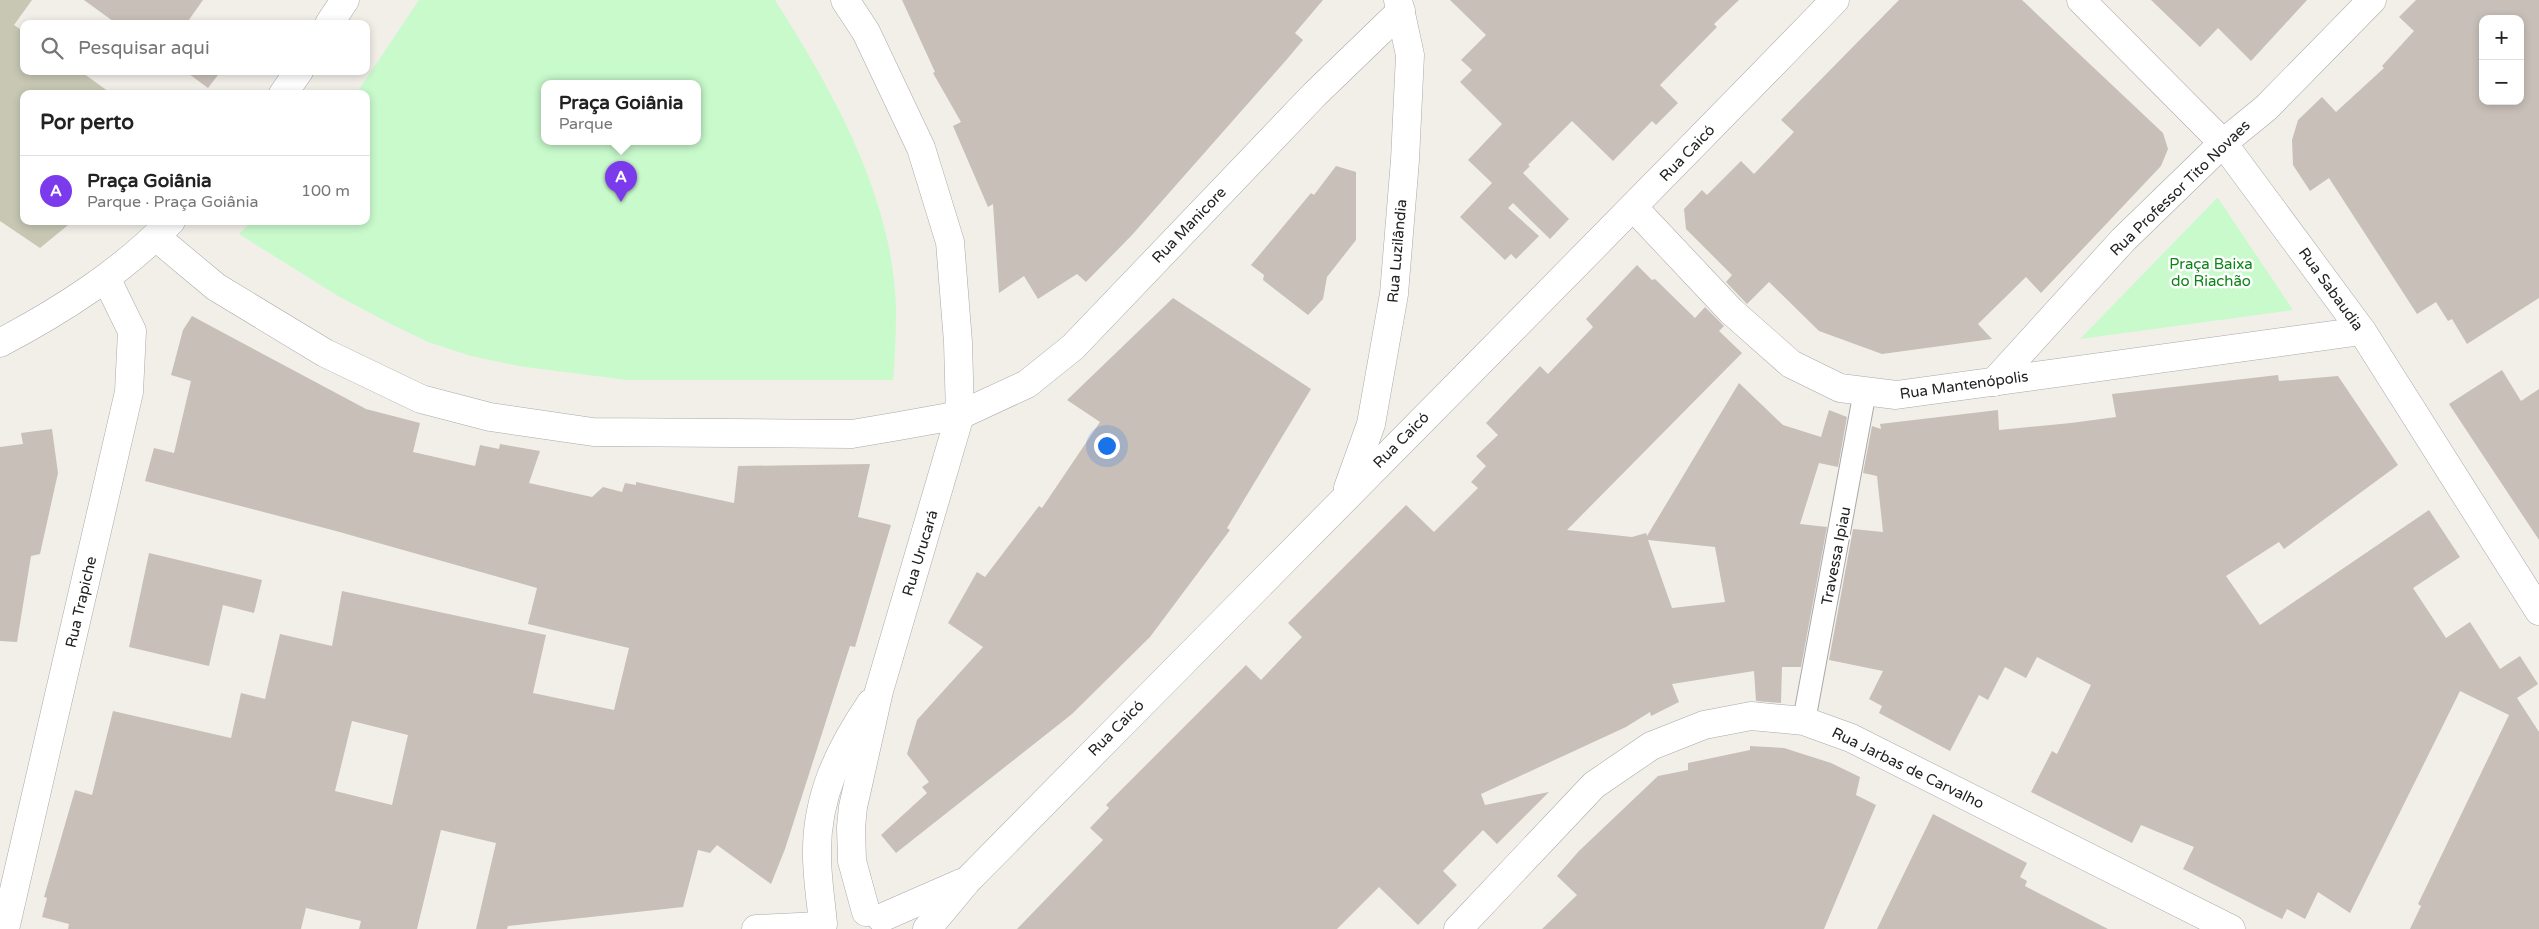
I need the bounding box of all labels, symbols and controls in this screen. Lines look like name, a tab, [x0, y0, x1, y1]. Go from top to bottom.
map controls	[2479, 15, 2524, 105]
button: +	[2479, 15, 2524, 60]
search box	[20, 20, 370, 75]
icon: search	[38, 34, 66, 62]
text: Pesquisar aqui	[78, 37, 210, 59]
button: −	[2479, 60, 2524, 105]
popup	[541, 80, 701, 145]
text: Praça Goiânia	[559, 92, 683, 114]
text: Por perto	[40, 110, 134, 135]
text: Parque	[559, 114, 613, 134]
street label: Rua Professor Tito Novaes	[2106, 116, 2254, 260]
street label: Rua Caicó	[1656, 121, 1718, 185]
pin: A	[605, 161, 637, 202]
text: Praça Goiânia	[87, 170, 212, 192]
text: A	[50, 181, 62, 201]
text: 100 m	[301, 181, 350, 201]
street label: Rua Manicore	[1148, 183, 1230, 267]
text: Parque · Praça Goiânia	[87, 192, 259, 212]
street label: Rua Luzilândia	[1383, 198, 1411, 304]
street label: Rua Sabaudia	[2295, 244, 2367, 334]
park label: Praça Baixa do Riachão	[2169, 255, 2253, 290]
street label: Rua Mantenópolis	[1899, 367, 2029, 403]
street label: Rua Caicó	[1369, 408, 1433, 472]
your location	[1094, 433, 1120, 459]
street label: Travessa Ipiau	[1818, 505, 1854, 607]
street label: Rua Urucará	[898, 508, 942, 598]
street label: Rua Trapiche	[62, 554, 100, 650]
street label: Rua Caicó	[1084, 696, 1148, 760]
street label: Rua Jarbas de Carvalho	[1829, 723, 1987, 813]

